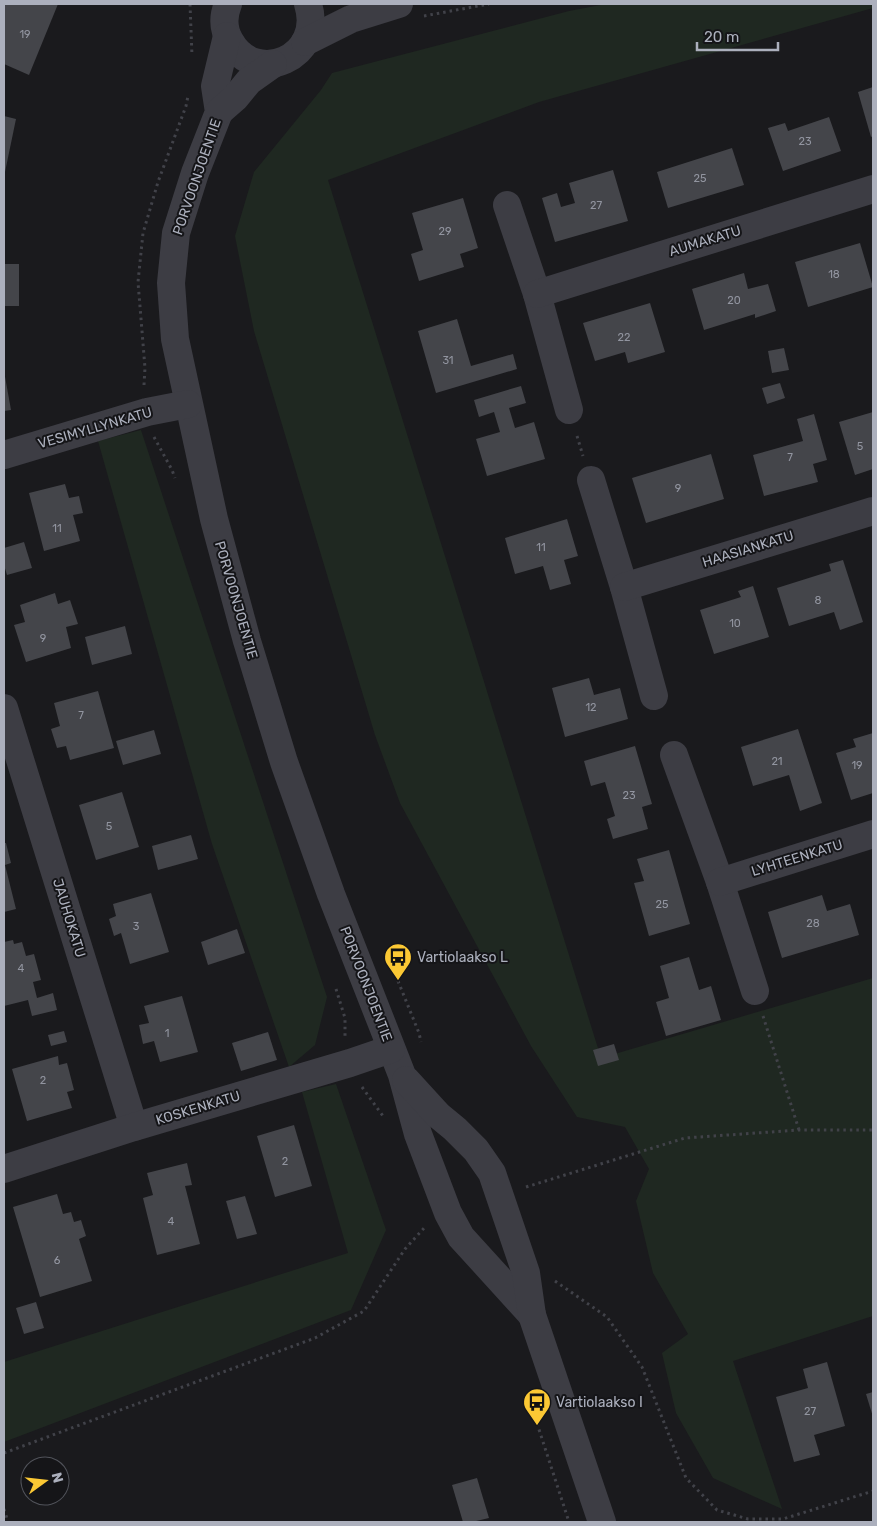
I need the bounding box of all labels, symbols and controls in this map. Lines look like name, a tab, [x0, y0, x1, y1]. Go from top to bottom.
scale bar	[697, 20, 778, 52]
house number: 19	[19, 28, 31, 41]
text: 20 m	[704, 28, 739, 46]
street label: PORVOONJOENTIE	[169, 117, 225, 237]
house number: 23	[798, 135, 812, 148]
house number: 25	[694, 172, 707, 185]
house number: 27	[590, 199, 602, 212]
street label: AUMAKATU	[667, 222, 743, 260]
house number: 29	[439, 225, 451, 238]
house number: 18	[828, 268, 840, 281]
house number: 20	[727, 294, 741, 307]
house number: 22	[618, 331, 630, 344]
house number: 31	[442, 354, 454, 367]
street label: VESIMYLLYNKATU	[36, 404, 154, 452]
house number: 5	[857, 440, 864, 453]
house number: 7	[787, 451, 793, 464]
house number: 9	[675, 482, 681, 495]
house number: 11	[52, 522, 62, 535]
street label: HAASIANKATU	[700, 527, 796, 571]
street label: PORVOONJOENTIE	[211, 539, 261, 661]
house number: 11	[536, 541, 546, 554]
house number: 8	[815, 594, 822, 607]
house number: 10	[729, 617, 741, 630]
house number: 9	[40, 632, 46, 645]
house number: 12	[585, 701, 597, 714]
house number: 7	[78, 709, 84, 722]
house number: 21	[771, 755, 783, 768]
house number: 19	[851, 759, 863, 772]
house number: 23	[622, 789, 636, 802]
house number: 5	[106, 820, 113, 833]
street label: LYHTEENKATU	[749, 836, 845, 880]
street label: JAUHOKATU	[49, 876, 89, 960]
house number: 25	[656, 898, 669, 911]
house number: 28	[806, 917, 820, 930]
house number: 3	[133, 920, 140, 933]
street label: PORVOONJOENTIE	[336, 924, 396, 1044]
bus stop icon: Vartiolaakso L	[383, 942, 413, 981]
place label: Vartiolaakso L	[417, 949, 508, 966]
house number: 4	[18, 962, 25, 975]
house number: 1	[165, 1027, 169, 1040]
house number: 2	[40, 1074, 46, 1087]
street label: KOSKENKATU	[154, 1087, 242, 1129]
house number: 2	[282, 1155, 288, 1168]
house number: 4	[168, 1215, 175, 1228]
house number: 6	[54, 1254, 61, 1267]
bus stop icon: Vartiolaakso I	[522, 1387, 552, 1426]
place label: Vartiolaakso I	[556, 1394, 643, 1411]
house number: 27	[804, 1405, 816, 1418]
north arrow	[20, 1456, 70, 1506]
text: N	[48, 1471, 67, 1485]

